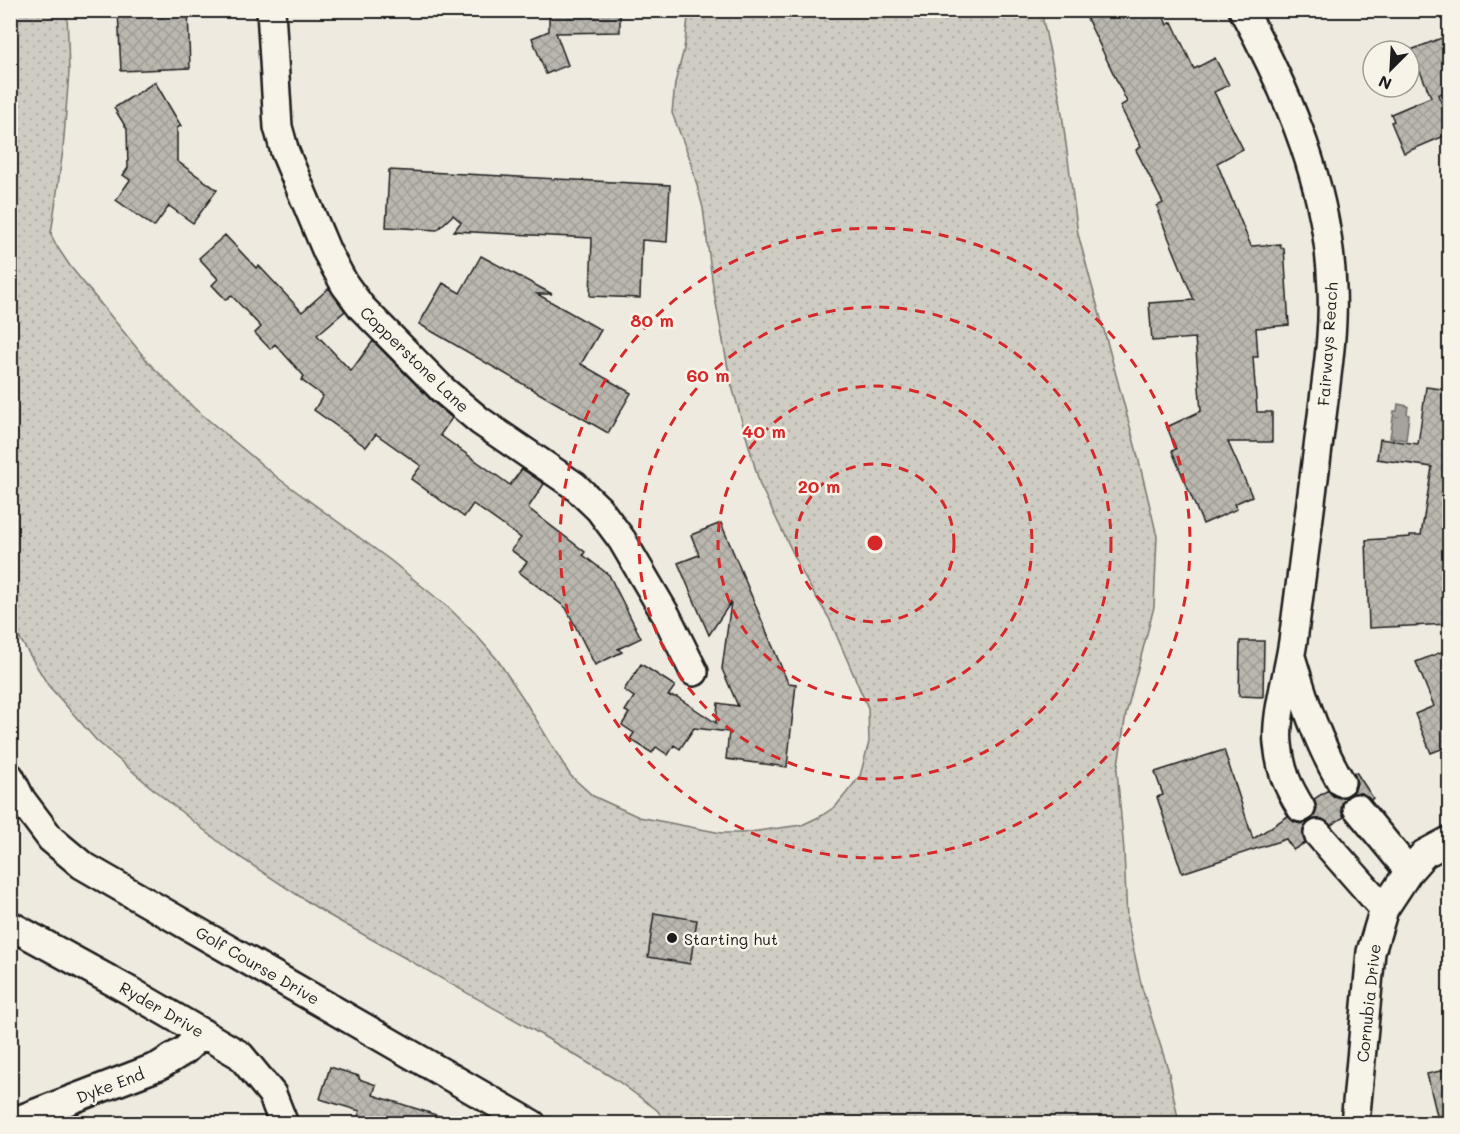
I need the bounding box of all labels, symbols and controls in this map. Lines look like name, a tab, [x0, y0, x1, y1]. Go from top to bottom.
north arrow	[1361, 39, 1421, 99]
text: N	[1375, 71, 1395, 95]
street label: Fairways Reach	[1312, 281, 1342, 407]
street label: Copperstone Lane	[356, 301, 474, 417]
text: 80 m	[630, 308, 674, 332]
text: 60 m	[686, 363, 730, 387]
text: 40 m	[742, 419, 786, 443]
text: 20 m	[798, 474, 840, 498]
centre of rings	[865, 533, 885, 553]
street label: Golf Course Drive	[192, 921, 324, 1009]
place label: Starting hut	[684, 928, 778, 949]
marker: Starting hut	[665, 931, 679, 945]
street label: Cornubia Drive	[1351, 943, 1385, 1063]
street label: Ryder Drive	[116, 976, 208, 1042]
street label: Dyke End	[73, 1062, 147, 1108]

